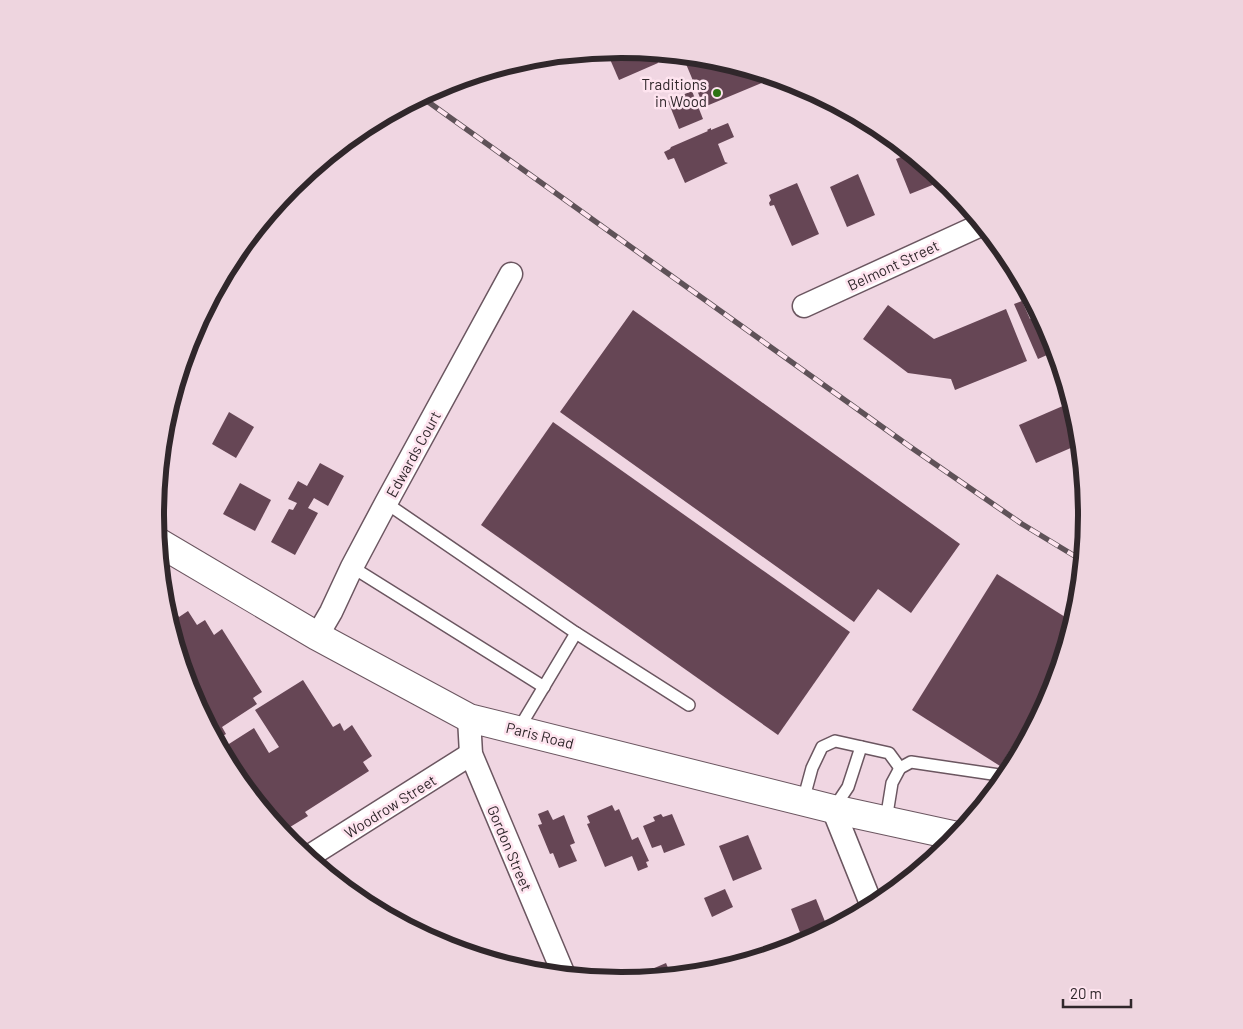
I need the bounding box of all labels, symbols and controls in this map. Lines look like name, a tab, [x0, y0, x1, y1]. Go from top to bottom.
place label: Traditions in Wood	[641, 75, 707, 110]
marker: Traditions in Wood	[711, 87, 723, 99]
street label: Belmont Street	[844, 236, 942, 294]
street label: Edwards Court	[382, 408, 444, 500]
street label: Paris Road	[504, 718, 576, 752]
street label: Woodrow Street	[341, 771, 439, 841]
street label: Gordon Street	[484, 803, 536, 893]
scale bar	[1063, 976, 1130, 1008]
text: 20 m	[1070, 984, 1102, 1002]

